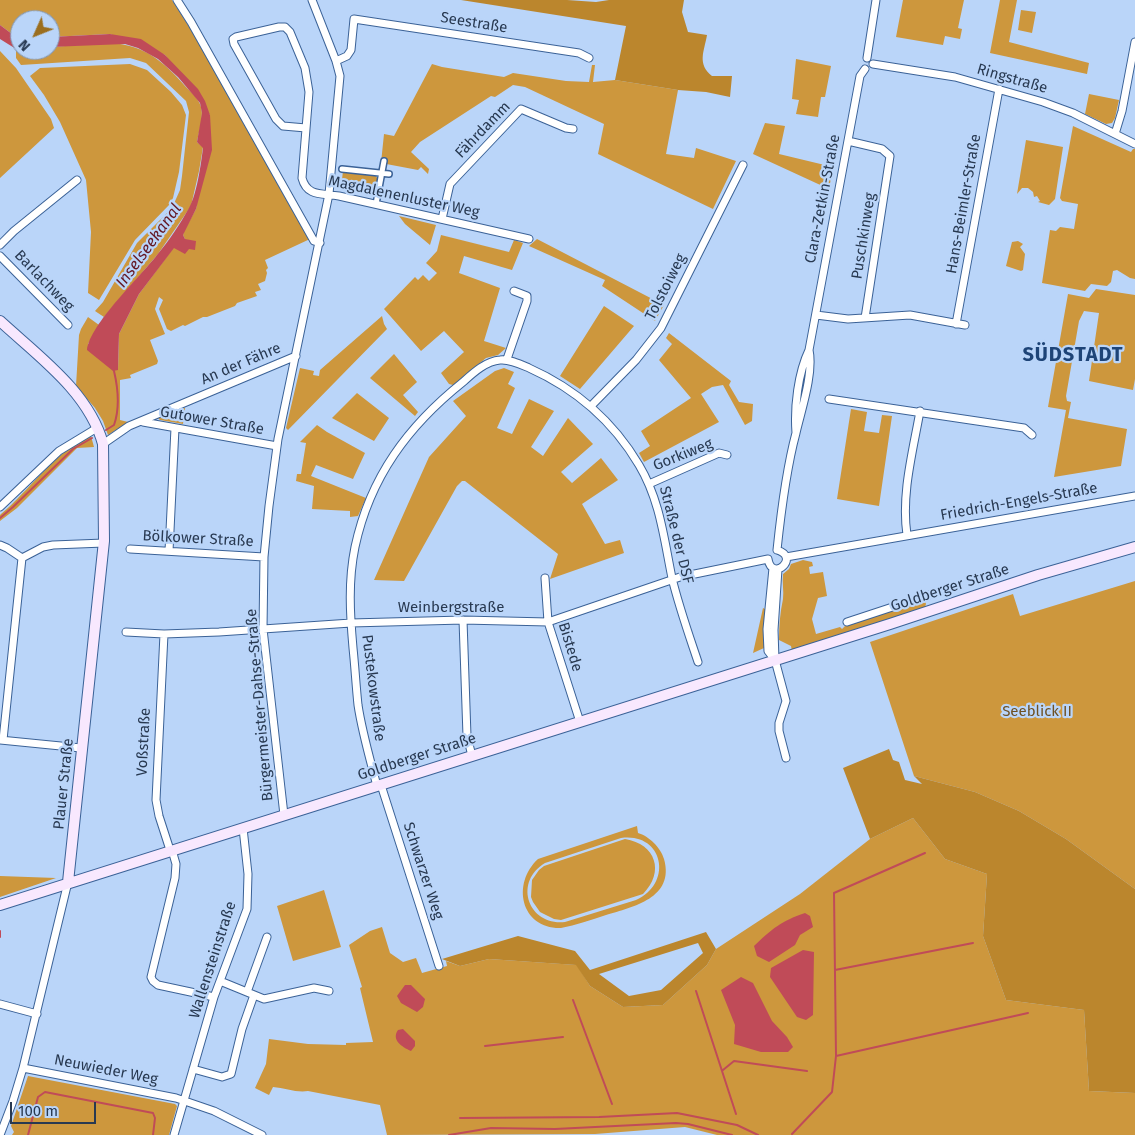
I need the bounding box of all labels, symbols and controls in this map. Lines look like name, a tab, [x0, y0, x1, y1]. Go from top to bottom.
street label: Seestraße	[439, 9, 509, 37]
north arrow	[10, 10, 60, 60]
text: N	[15, 36, 34, 54]
street label: Ringstraße	[975, 60, 1049, 98]
street label: Fährdamm	[452, 98, 514, 162]
street label: Clara-Zetkin-Straße	[802, 133, 844, 265]
street label: Hans-Beimler-Straße	[943, 133, 985, 275]
street label: Magdalenenluster Weg	[327, 172, 481, 222]
street label: Puschkinweg	[848, 191, 880, 281]
water label: Inselseekanal	[112, 200, 186, 292]
street label: Barlachweg	[10, 247, 78, 315]
street label: Tolstoiweg	[642, 251, 690, 323]
street label: An der Fähre	[198, 339, 284, 389]
district label: SÜDSTADT	[1021, 343, 1125, 367]
street label: Gutower Straße	[159, 403, 265, 439]
street label: Gorkiweg	[651, 435, 715, 475]
street label: Friedrich-Engels-Straße	[939, 479, 1099, 525]
street label: Straße der DSF	[655, 484, 697, 586]
street label: Bölkower Straße	[142, 527, 254, 551]
street label: Goldberger Straße	[888, 560, 1012, 616]
street label: Weinbergstraße	[398, 599, 504, 617]
street label: Bürgermeister-Dahse-Straße	[243, 608, 277, 802]
street label: Bistede	[554, 620, 586, 674]
street label: Pustekowstraße	[358, 634, 388, 742]
park label: Seeblick II	[1002, 703, 1072, 721]
street label: Voßstraße	[133, 707, 155, 777]
street label: Goldberger Straße	[355, 729, 479, 785]
street label: Plauer Straße	[50, 737, 78, 831]
street label: Schwarzer Weg	[399, 820, 447, 922]
street label: Wallensteinstraße	[186, 899, 240, 1021]
street label: Neuwieder Weg	[53, 1051, 159, 1089]
scale bar	[12, 1092, 99, 1124]
text: 100 m	[18, 1102, 58, 1120]

